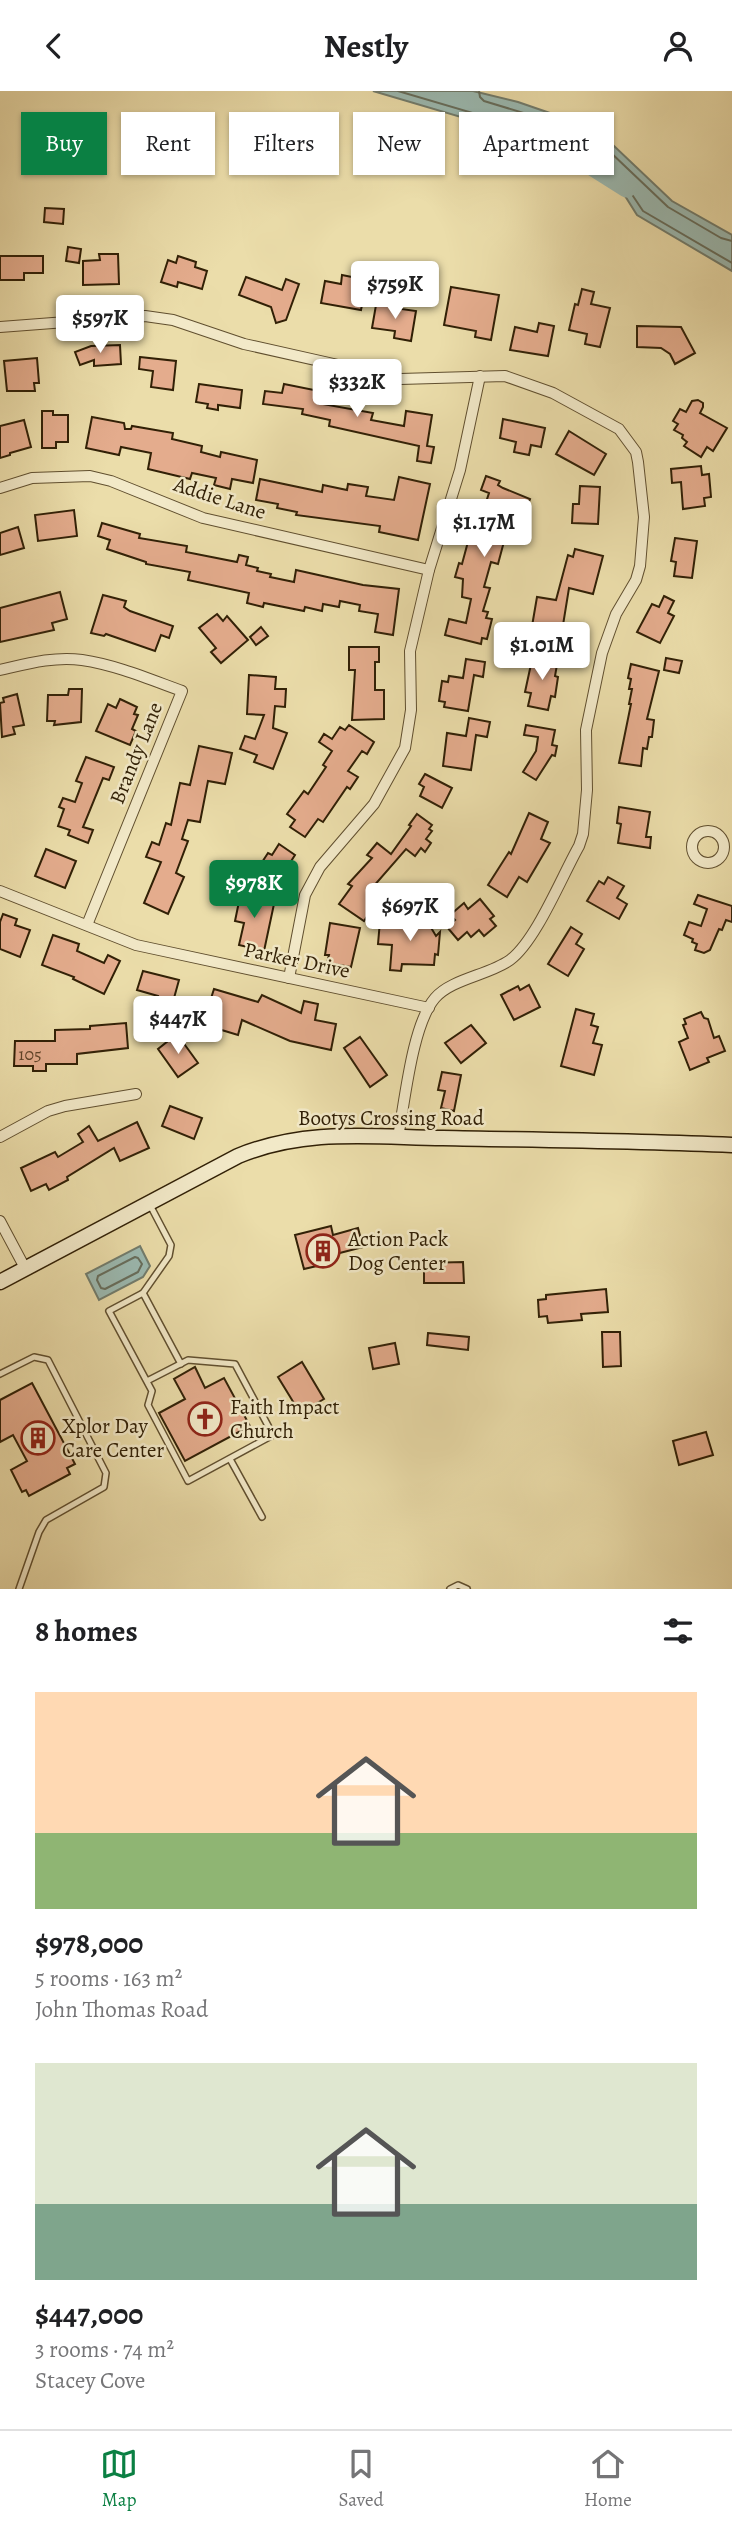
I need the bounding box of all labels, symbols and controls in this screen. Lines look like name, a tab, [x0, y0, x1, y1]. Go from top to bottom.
text: Nestly	[324, 24, 408, 68]
icon: back	[35, 27, 73, 65]
icon: person	[659, 27, 697, 65]
chip: Buy	[21, 112, 107, 175]
chip: Rent	[121, 112, 215, 175]
chip: Filters	[229, 112, 339, 175]
chip: New	[353, 112, 445, 175]
chip: Apartment	[459, 112, 614, 175]
pin: $759K	[346, 261, 444, 321]
text: $759K	[367, 268, 423, 299]
pin: $597K	[51, 295, 149, 355]
text: $597K	[72, 302, 128, 333]
pin: $332K	[308, 359, 406, 419]
text: $332K	[329, 366, 385, 397]
street label: Addie Lane	[169, 470, 270, 526]
pin: $1.17M	[427, 499, 541, 559]
text: $1.17M	[453, 506, 515, 537]
pin: $1.01M	[485, 623, 599, 682]
text: $1.01M	[510, 629, 574, 660]
street label: Brandy Lane	[103, 698, 169, 808]
pin: $978K	[205, 861, 303, 920]
text: $978K	[225, 867, 283, 898]
pin: $697K	[361, 883, 459, 943]
text: $697K	[381, 890, 439, 921]
street label: Parker Drive	[241, 935, 353, 985]
pin: $447K	[129, 997, 227, 1056]
text: $447K	[149, 1003, 207, 1034]
house number: 105	[18, 1042, 42, 1066]
street label: Bootys Crossing Road	[298, 1104, 485, 1132]
place label: Action Pack Dog Center	[347, 1225, 449, 1277]
building icon: Action Pack Dog Center	[304, 1232, 342, 1270]
place label: Faith Impact Church	[230, 1393, 339, 1445]
church icon: Faith Impact Church	[186, 1400, 224, 1438]
place label: Xplor Day Care Center	[62, 1412, 164, 1464]
building icon: Xplor Day Care Center	[19, 1419, 57, 1457]
text: 8 homes	[35, 1611, 138, 1651]
icon: filters	[659, 1612, 697, 1650]
icon: home	[303, 1738, 429, 1864]
text: $978,000	[35, 1923, 143, 1963]
text: 5 rooms · 163 m²	[35, 1963, 182, 1994]
text: John Thomas Road	[35, 1994, 208, 2025]
icon: home	[303, 2109, 429, 2235]
text: $447,000	[35, 2294, 143, 2334]
text: 3 rooms · 74 m²	[35, 2334, 174, 2365]
text: Stacey Cove	[35, 2365, 145, 2396]
tab: Map	[100, 2445, 138, 2513]
tab: Saved	[339, 2445, 384, 2513]
tab: Home	[584, 2445, 632, 2513]

